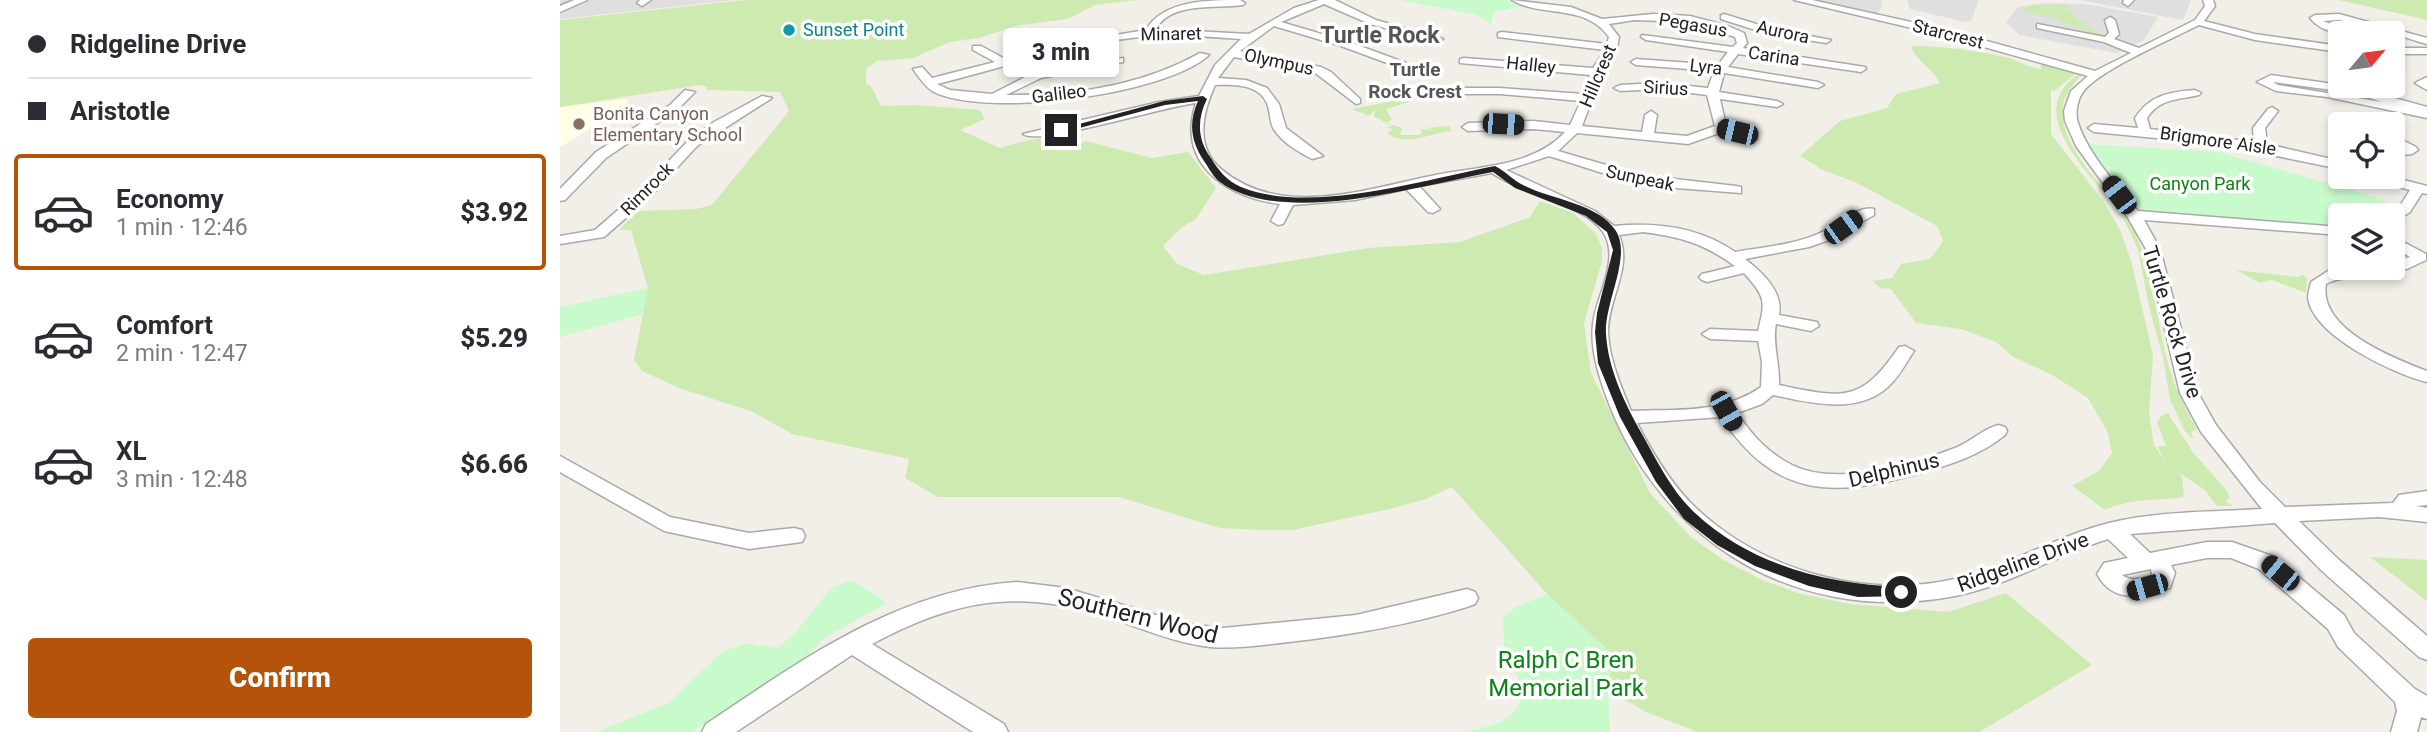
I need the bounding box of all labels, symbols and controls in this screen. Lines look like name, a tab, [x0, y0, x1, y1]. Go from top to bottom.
street label: Pegasus	[1657, 8, 1729, 41]
street label: Starcrest	[1910, 15, 1986, 52]
street label: Aurora	[1755, 16, 1811, 47]
place label: Sunset Point	[803, 19, 905, 40]
north arrow	[2328, 21, 2404, 98]
map controls	[2328, 21, 2405, 280]
marker: Sunset Point	[781, 22, 797, 38]
street label: Minaret	[1140, 22, 1202, 45]
district label: Turtle Rock	[1320, 22, 1440, 49]
text: Ridgeline Drive	[70, 29, 246, 59]
callout: 3 min	[1003, 29, 1119, 78]
text: 3 min	[1032, 39, 1090, 66]
street label: Hillcrest	[1575, 41, 1620, 110]
street label: Carina	[1747, 42, 1801, 70]
street label: Olympus	[1242, 44, 1316, 79]
street label: Halley	[1505, 51, 1557, 78]
street label: Lyra	[1689, 54, 1724, 79]
district label: Turtle Rock Crest	[1368, 58, 1462, 103]
street label: Sirius	[1643, 76, 1689, 99]
street label: Galileo	[1030, 80, 1088, 107]
text: Aristotle	[70, 96, 170, 126]
place label: Bonita Canyon Elementary School	[593, 103, 742, 145]
car	[1482, 112, 1525, 136]
button: locate	[2328, 112, 2405, 189]
route end	[1045, 114, 1077, 146]
marker: Bonita Canyon Elementary School	[571, 116, 587, 132]
car	[1715, 117, 1760, 147]
street label: Brigmore Aisle	[2159, 122, 2278, 159]
street label: Rimrock	[616, 157, 678, 219]
street label: Sunpeak	[1604, 160, 1677, 195]
car	[2098, 172, 2141, 218]
park label: Canyon Park	[2150, 173, 2251, 194]
icon: car	[32, 181, 95, 244]
text: Economy	[116, 184, 223, 214]
text: $3.92	[460, 197, 528, 227]
button: layers	[2328, 203, 2405, 280]
car	[1820, 206, 1867, 248]
text: 1 min · 12:46	[116, 214, 248, 241]
street label: Turtle Rock Drive	[2137, 243, 2207, 401]
icon: car	[32, 307, 95, 370]
text: Comfort	[116, 310, 213, 340]
text: $5.29	[460, 323, 528, 353]
text: 2 min · 12:47	[116, 340, 248, 367]
car	[1707, 388, 1746, 434]
icon: car	[32, 433, 95, 496]
text: XL	[116, 436, 147, 466]
street label: Delphinus	[1846, 448, 1942, 492]
text: $6.66	[460, 449, 528, 479]
text: 3 min · 12:48	[116, 466, 248, 493]
street label: Ridgeline Drive	[1954, 527, 2092, 597]
car	[2258, 552, 2303, 594]
car	[2124, 571, 2171, 603]
route start	[1885, 576, 1917, 608]
street label: Southern Wood	[1055, 583, 1221, 649]
button: Confirm	[28, 638, 532, 718]
park label: Ralph C Bren Memorial Park	[1488, 646, 1645, 702]

